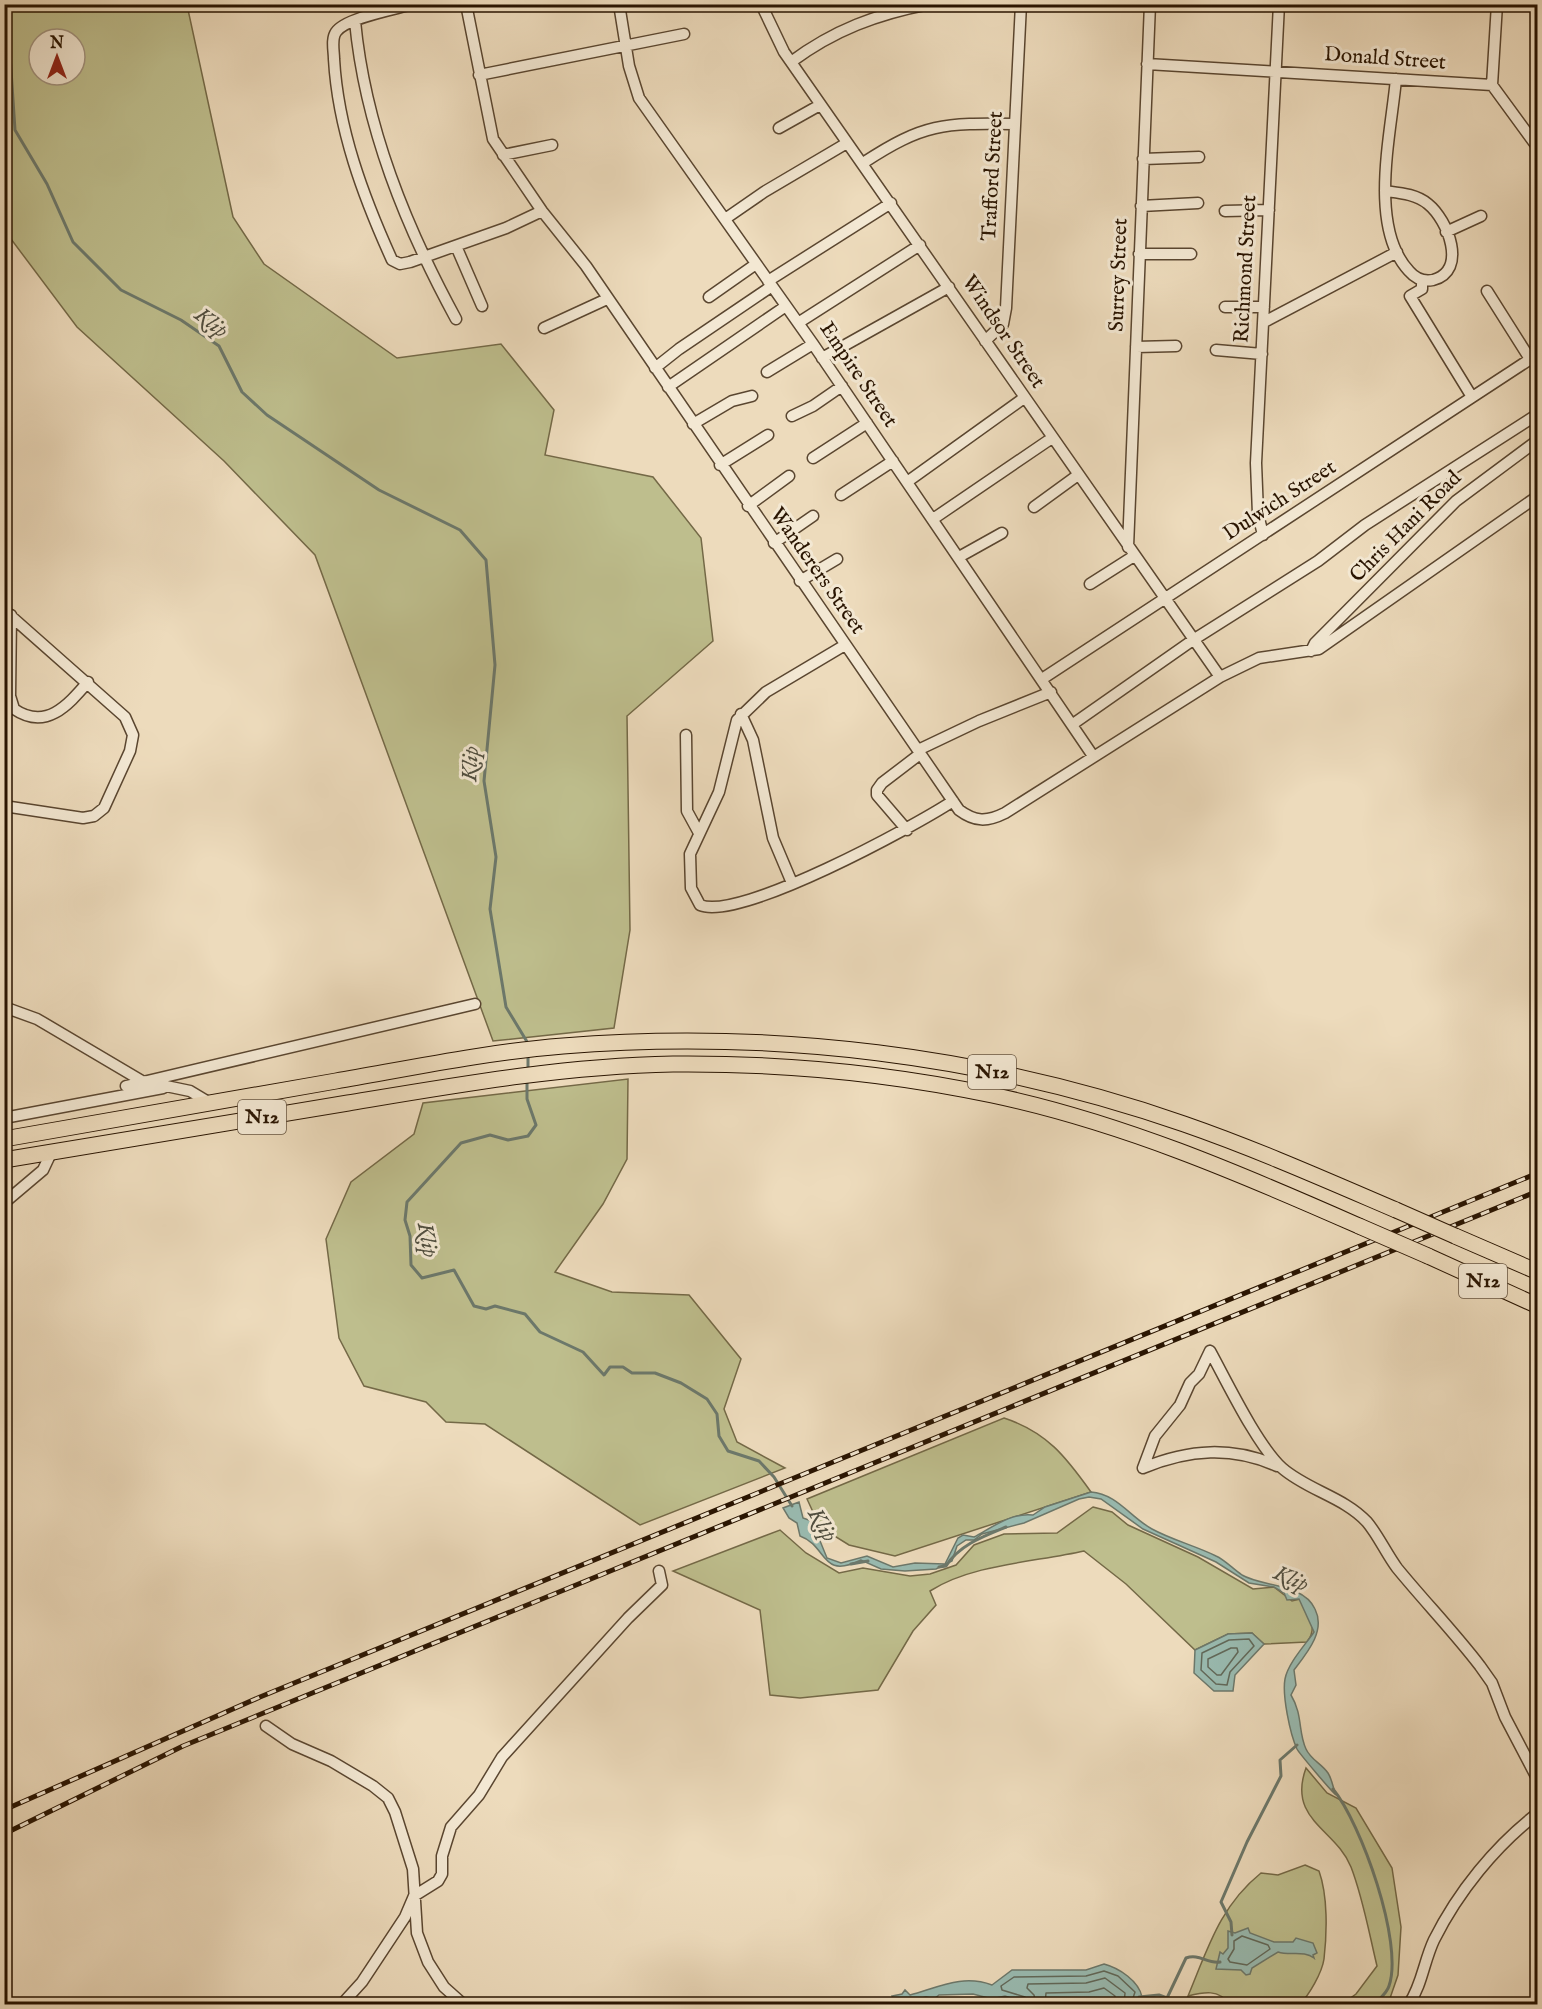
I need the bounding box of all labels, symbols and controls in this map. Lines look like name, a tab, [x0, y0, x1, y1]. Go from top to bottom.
north arrow	[27, 27, 87, 87]
text: N	[49, 34, 64, 54]
street label: Donald Street	[1323, 41, 1447, 77]
street label: Trafford Street	[976, 110, 1010, 242]
street label: Richmond Street	[1229, 194, 1263, 344]
street label: Surrey Street	[1104, 218, 1134, 332]
street label: Windsor Street	[955, 270, 1051, 394]
water label: Klip	[188, 301, 234, 345]
street label: Empire Street	[813, 317, 903, 433]
street label: Dulwich Street	[1218, 454, 1342, 548]
street label: Chris Hani Road	[1344, 465, 1468, 589]
street label: Wanderers Street	[763, 502, 871, 640]
water label: Klip	[456, 746, 486, 783]
road number: N12	[968, 1055, 1016, 1089]
road number: N12	[238, 1100, 286, 1134]
water label: Klip	[410, 1219, 444, 1260]
road number: N12	[1459, 1264, 1507, 1298]
water label: Klip	[800, 1502, 843, 1547]
water label: Klip	[1268, 1559, 1313, 1599]

